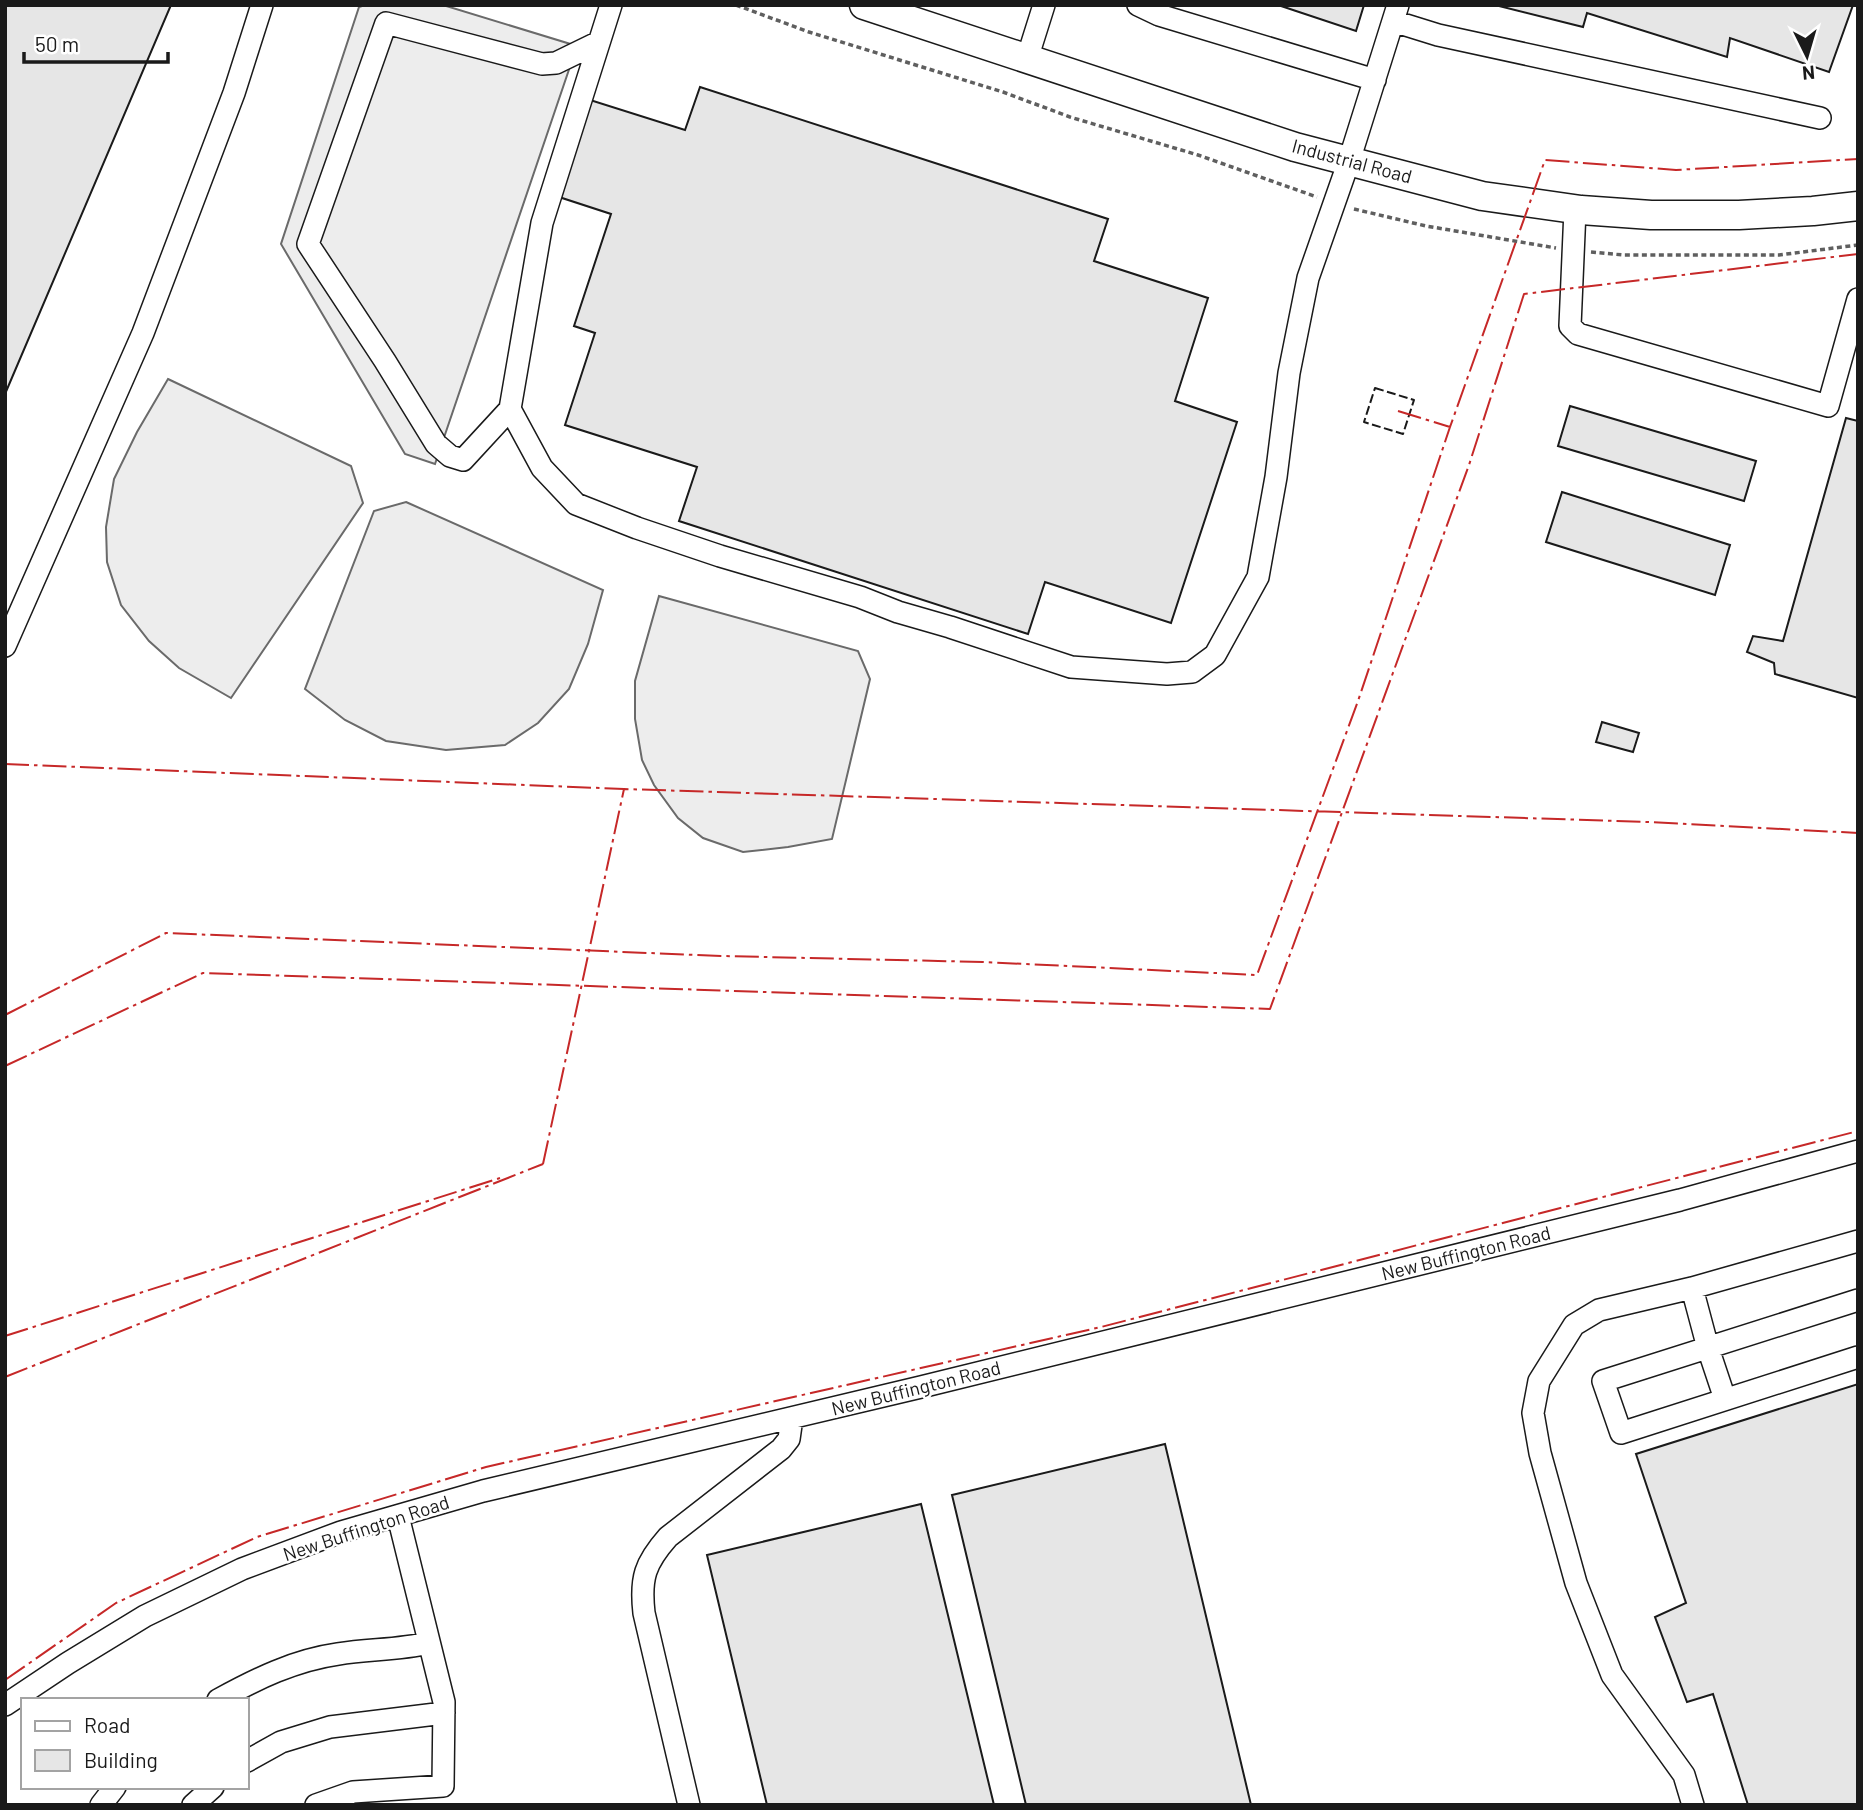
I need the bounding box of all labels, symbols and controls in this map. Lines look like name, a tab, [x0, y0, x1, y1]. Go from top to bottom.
scale bar	[24, 21, 168, 65]
north arrow	[1772, 21, 1842, 91]
text: 50 m	[35, 31, 79, 56]
text: N	[1801, 61, 1816, 85]
street label: Industrial Road	[1290, 133, 1415, 188]
street label: New Buffington Road	[1379, 1220, 1553, 1285]
street label: New Buffington Road	[829, 1355, 1003, 1420]
street label: New Buffington Road	[280, 1490, 452, 1565]
legend	[21, 1698, 248, 1789]
text: Road	[84, 1712, 130, 1737]
text: Building	[84, 1747, 158, 1772]

